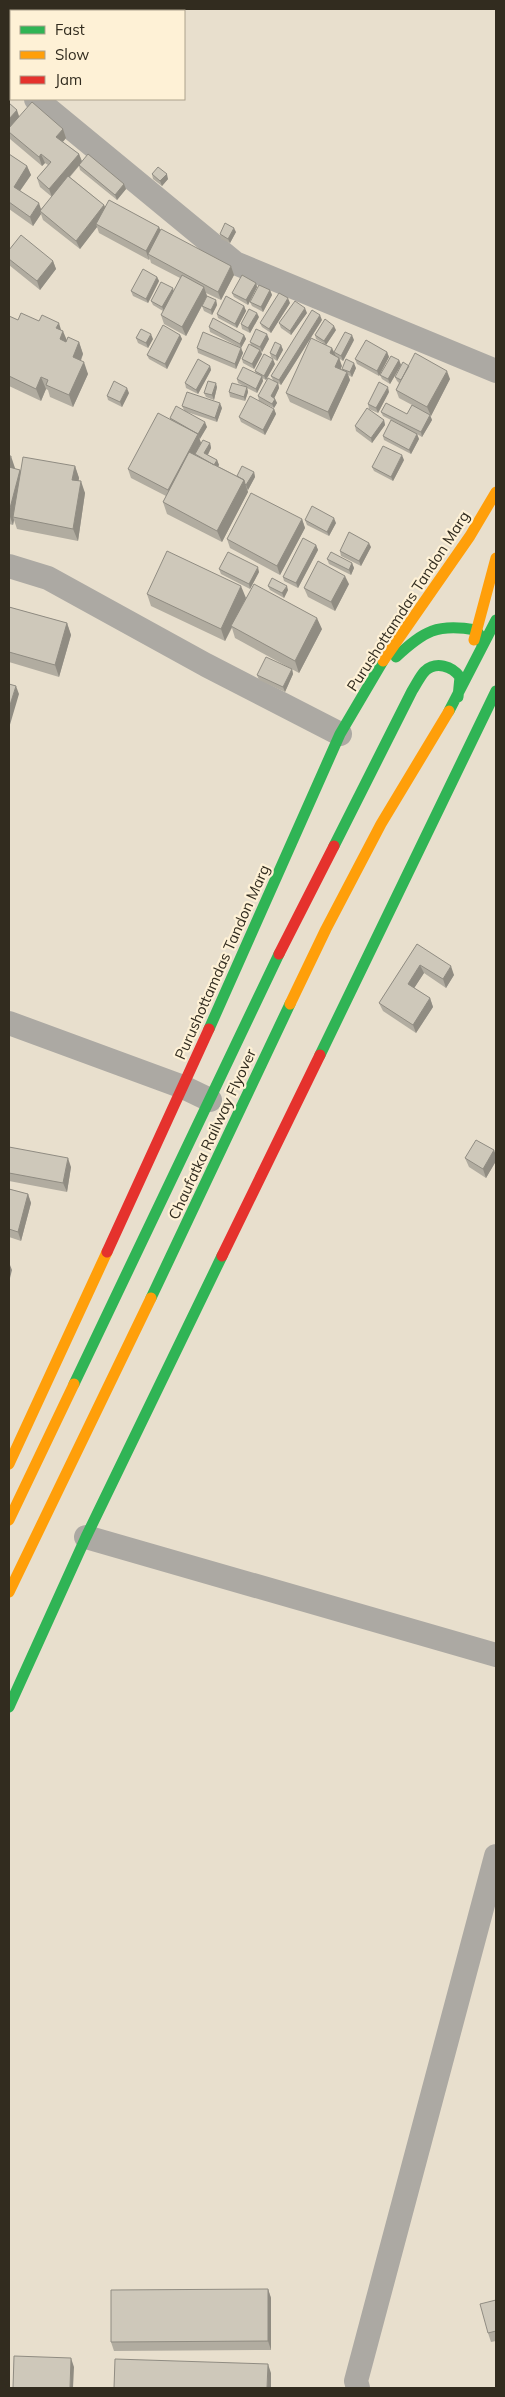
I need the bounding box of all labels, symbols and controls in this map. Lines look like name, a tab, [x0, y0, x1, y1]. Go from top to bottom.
legend	[10, 10, 185, 100]
text: Fast	[55, 20, 85, 39]
text: Slow	[55, 45, 89, 64]
text: Jam	[55, 70, 82, 89]
street label: Purushottamdas Tandon Marg	[343, 507, 473, 695]
street label: Purushottamdas Tandon Marg	[170, 862, 274, 1062]
street label: Chaufatka Railway Flyover	[164, 1045, 260, 1223]

